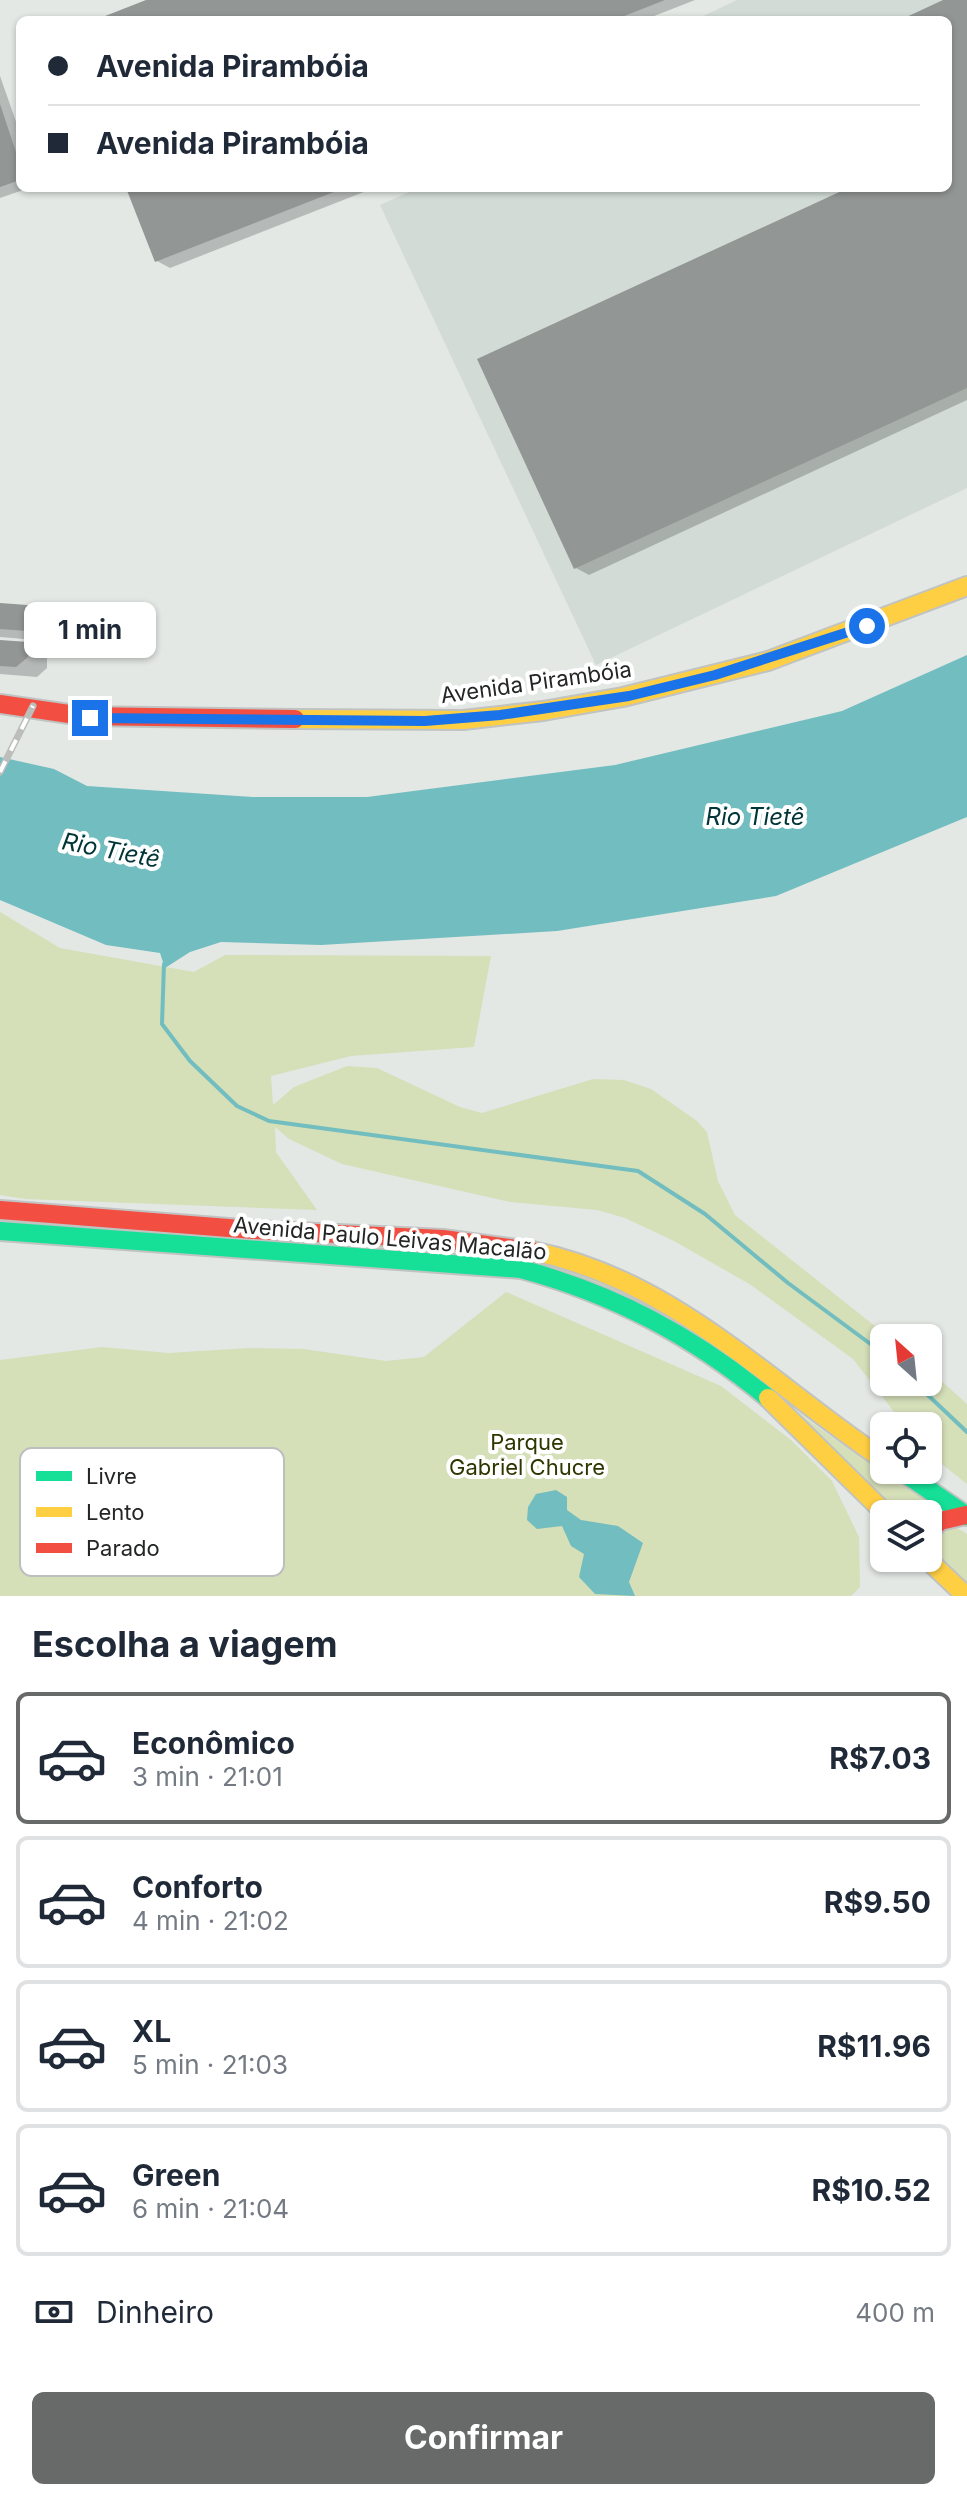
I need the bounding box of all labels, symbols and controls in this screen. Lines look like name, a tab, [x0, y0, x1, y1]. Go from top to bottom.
text: Avenida Pirambóia	[96, 48, 369, 84]
text: Avenida Pirambóia	[96, 125, 369, 161]
callout: 1 min	[24, 602, 156, 658]
route start	[849, 608, 885, 644]
text: 1 min	[58, 614, 122, 645]
street label: Avenida Pirambóia	[439, 656, 633, 708]
route end	[72, 700, 108, 736]
water label: Rio Tietê	[705, 802, 805, 831]
water label: Rio Tietê	[60, 826, 162, 874]
street label: Avenida Paulo Leivas Macalão	[232, 1211, 548, 1265]
north arrow	[870, 1324, 942, 1396]
map controls	[870, 1324, 942, 1572]
button: locate	[870, 1412, 942, 1484]
park label: Parque Gabriel Chucre	[449, 1429, 605, 1480]
legend	[20, 1448, 284, 1576]
text: Livre	[86, 1463, 137, 1489]
text: Lento	[86, 1499, 144, 1525]
button: layers	[870, 1500, 942, 1572]
text: Parado	[86, 1535, 160, 1561]
text: Escolha a viagem	[32, 1622, 338, 1666]
icon: car	[36, 1722, 108, 1794]
text: Econômico	[132, 1725, 295, 1761]
text: R$7.03	[829, 1740, 931, 1776]
text: 3 min · 21:01	[132, 1761, 283, 1792]
icon: car	[36, 1866, 108, 1938]
text: Conforto	[132, 1869, 263, 1905]
text: R$9.50	[824, 1884, 931, 1920]
text: 4 min · 21:02	[132, 1905, 289, 1936]
icon: car	[36, 2010, 108, 2082]
text: XL	[132, 2013, 171, 2049]
text: R$11.96	[817, 2028, 931, 2064]
text: 5 min · 21:03	[132, 2049, 288, 2080]
icon: car	[36, 2154, 108, 2226]
text: Green	[132, 2157, 220, 2193]
text: R$10.52	[811, 2172, 931, 2208]
text: 6 min · 21:04	[132, 2193, 289, 2224]
icon: cash	[32, 2290, 76, 2334]
text: Dinheiro	[96, 2294, 214, 2330]
text: 400 m	[855, 2297, 935, 2328]
button: Confirmar	[32, 2392, 935, 2484]

